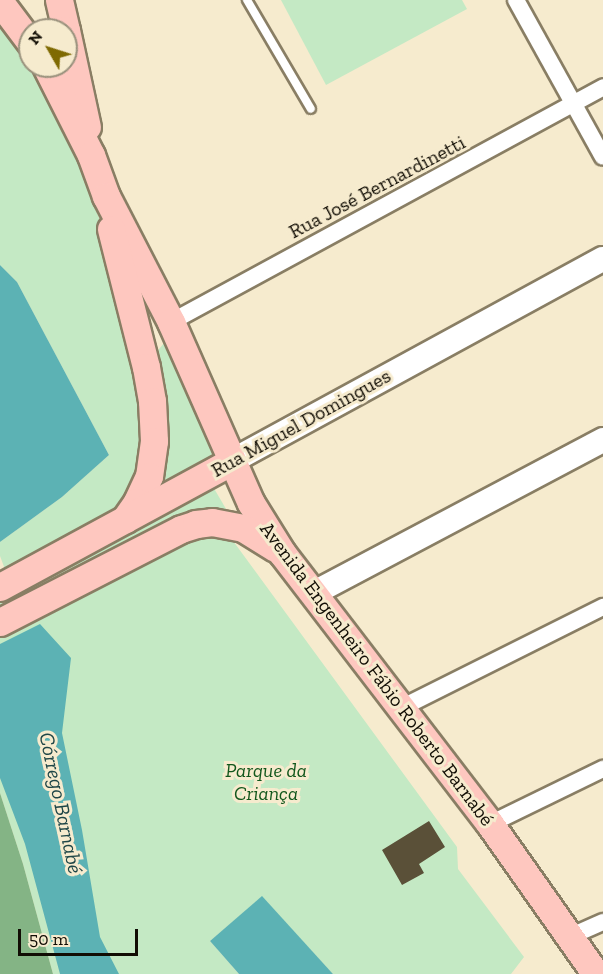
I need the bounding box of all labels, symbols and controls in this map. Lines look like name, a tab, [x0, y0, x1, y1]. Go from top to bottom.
north arrow	[18, 18, 78, 78]
text: N	[24, 27, 46, 48]
street label: Rua José Bernardinetti	[285, 130, 469, 244]
street label: Rua Miguel Domingues	[207, 364, 395, 482]
street label: Avenida Engenheiro Fábio Roberto Barnabé	[255, 517, 499, 831]
water label: Córrego Barnabé	[34, 730, 88, 876]
park label: Parque da Criança	[225, 758, 307, 805]
scale bar	[21, 917, 141, 955]
text: 50 m	[29, 928, 68, 950]

